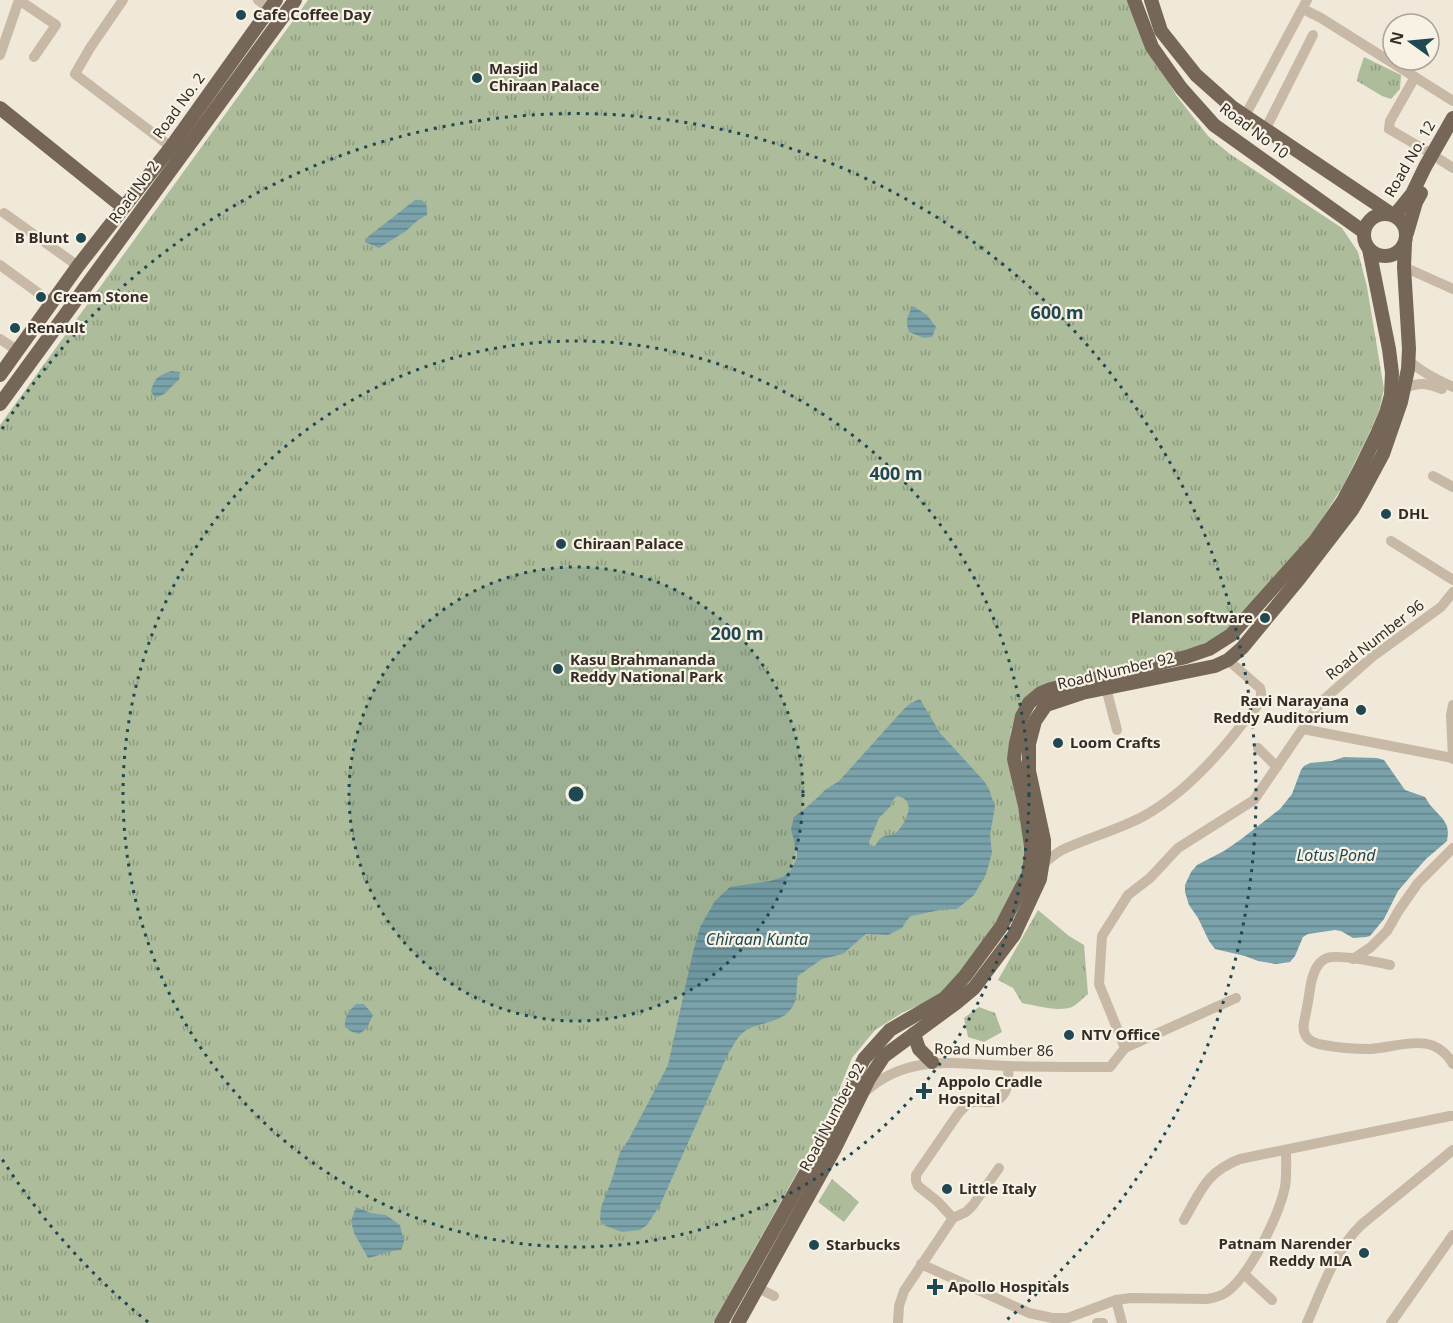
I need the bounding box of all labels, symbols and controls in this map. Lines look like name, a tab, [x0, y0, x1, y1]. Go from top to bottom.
place label: Cafe Coffee Day	[253, 4, 372, 24]
marker: Cafe Coffee Day	[234, 8, 248, 22]
north arrow	[1381, 12, 1441, 72]
text: N	[1384, 29, 1409, 47]
place label: Masjid Chiraan Palace	[489, 58, 599, 95]
street label: Road No. 2	[147, 68, 209, 142]
marker: Masjid Chiraan Palace	[470, 71, 484, 85]
street label: Road No 10	[1216, 98, 1293, 163]
street label: Road No. 12	[1379, 116, 1439, 201]
street label: Road No 2	[104, 156, 163, 227]
place label: B Blunt	[15, 227, 69, 247]
marker: B Blunt	[74, 231, 88, 245]
place label: Cream Stone	[53, 286, 148, 306]
marker: Cream Stone	[34, 290, 48, 304]
text: 600 m	[1030, 300, 1084, 324]
place label: Renault	[27, 317, 86, 337]
marker: Renault	[8, 321, 22, 335]
text: 400 m	[869, 461, 923, 485]
place label: DHL	[1398, 503, 1429, 523]
marker: DHL	[1379, 507, 1393, 521]
place label: Chiraan Palace	[573, 533, 683, 553]
marker: Chiraan Palace	[554, 537, 568, 551]
street label: Road Number 96	[1321, 595, 1428, 684]
place label: Planon software	[1131, 607, 1253, 627]
marker: Planon software	[1258, 611, 1272, 625]
text: 200 m	[710, 621, 764, 645]
street label: Road Number 92	[1055, 647, 1176, 693]
place label: Kasu Brahmananda Reddy National Park	[570, 649, 724, 686]
marker: Kasu Brahmananda Reddy National Park	[551, 662, 565, 676]
place label: Ravi Narayana Reddy Auditorium	[1213, 690, 1349, 727]
marker: Ravi Narayana Reddy Auditorium	[1354, 703, 1368, 717]
place label: Loom Crafts	[1070, 732, 1161, 752]
marker: Loom Crafts	[1051, 736, 1065, 750]
centre of rings	[566, 784, 586, 804]
water label: Lotus Pond	[1297, 844, 1376, 866]
water label: Chiraan Kunta	[706, 928, 808, 950]
place label: NTV Office	[1081, 1024, 1160, 1044]
marker: NTV Office	[1062, 1028, 1076, 1042]
street label: Road Number 86	[934, 1038, 1054, 1060]
street label: Road Number 92	[794, 1059, 868, 1174]
place label: Appolo Cradle Hospital	[938, 1071, 1042, 1108]
marker: Appolo Cradle Hospital	[915, 1082, 933, 1100]
place label: Little Italy	[959, 1178, 1037, 1198]
marker: Little Italy	[940, 1182, 954, 1196]
place label: Patnam Narender Reddy MLA	[1218, 1233, 1353, 1270]
place label: Starbucks	[826, 1234, 900, 1254]
marker: Starbucks	[807, 1238, 821, 1252]
marker: Patnam Narender Reddy MLA	[1357, 1246, 1371, 1260]
place label: Apollo Hospitals	[948, 1276, 1069, 1296]
marker: Apollo Hospitals	[926, 1278, 944, 1296]

